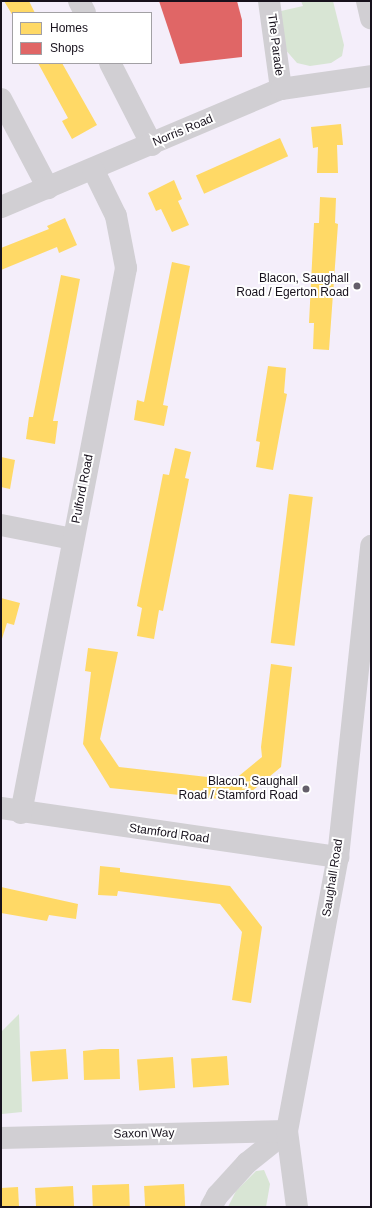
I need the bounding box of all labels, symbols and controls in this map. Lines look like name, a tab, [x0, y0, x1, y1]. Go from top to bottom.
legend	[12, 12, 152, 64]
street label: The Parade	[264, 13, 286, 77]
text: Homes	[50, 21, 88, 35]
text: Shops	[50, 41, 84, 55]
street label: Norris Road	[151, 112, 215, 150]
place label: Blacon, Saughall Road / Egerton Road	[236, 272, 349, 300]
marker: Blacon, Saughall Road / Egerton Road	[352, 281, 362, 291]
street label: Pulford Road	[69, 453, 97, 525]
place label: Blacon, Saughall Road / Stamford Road	[179, 775, 298, 803]
marker: Blacon, Saughall Road / Stamford Road	[301, 784, 311, 794]
street label: Stamford Road	[128, 821, 210, 847]
street label: Saughall Road	[320, 838, 346, 918]
street label: Saxon Way	[113, 1126, 175, 1142]

